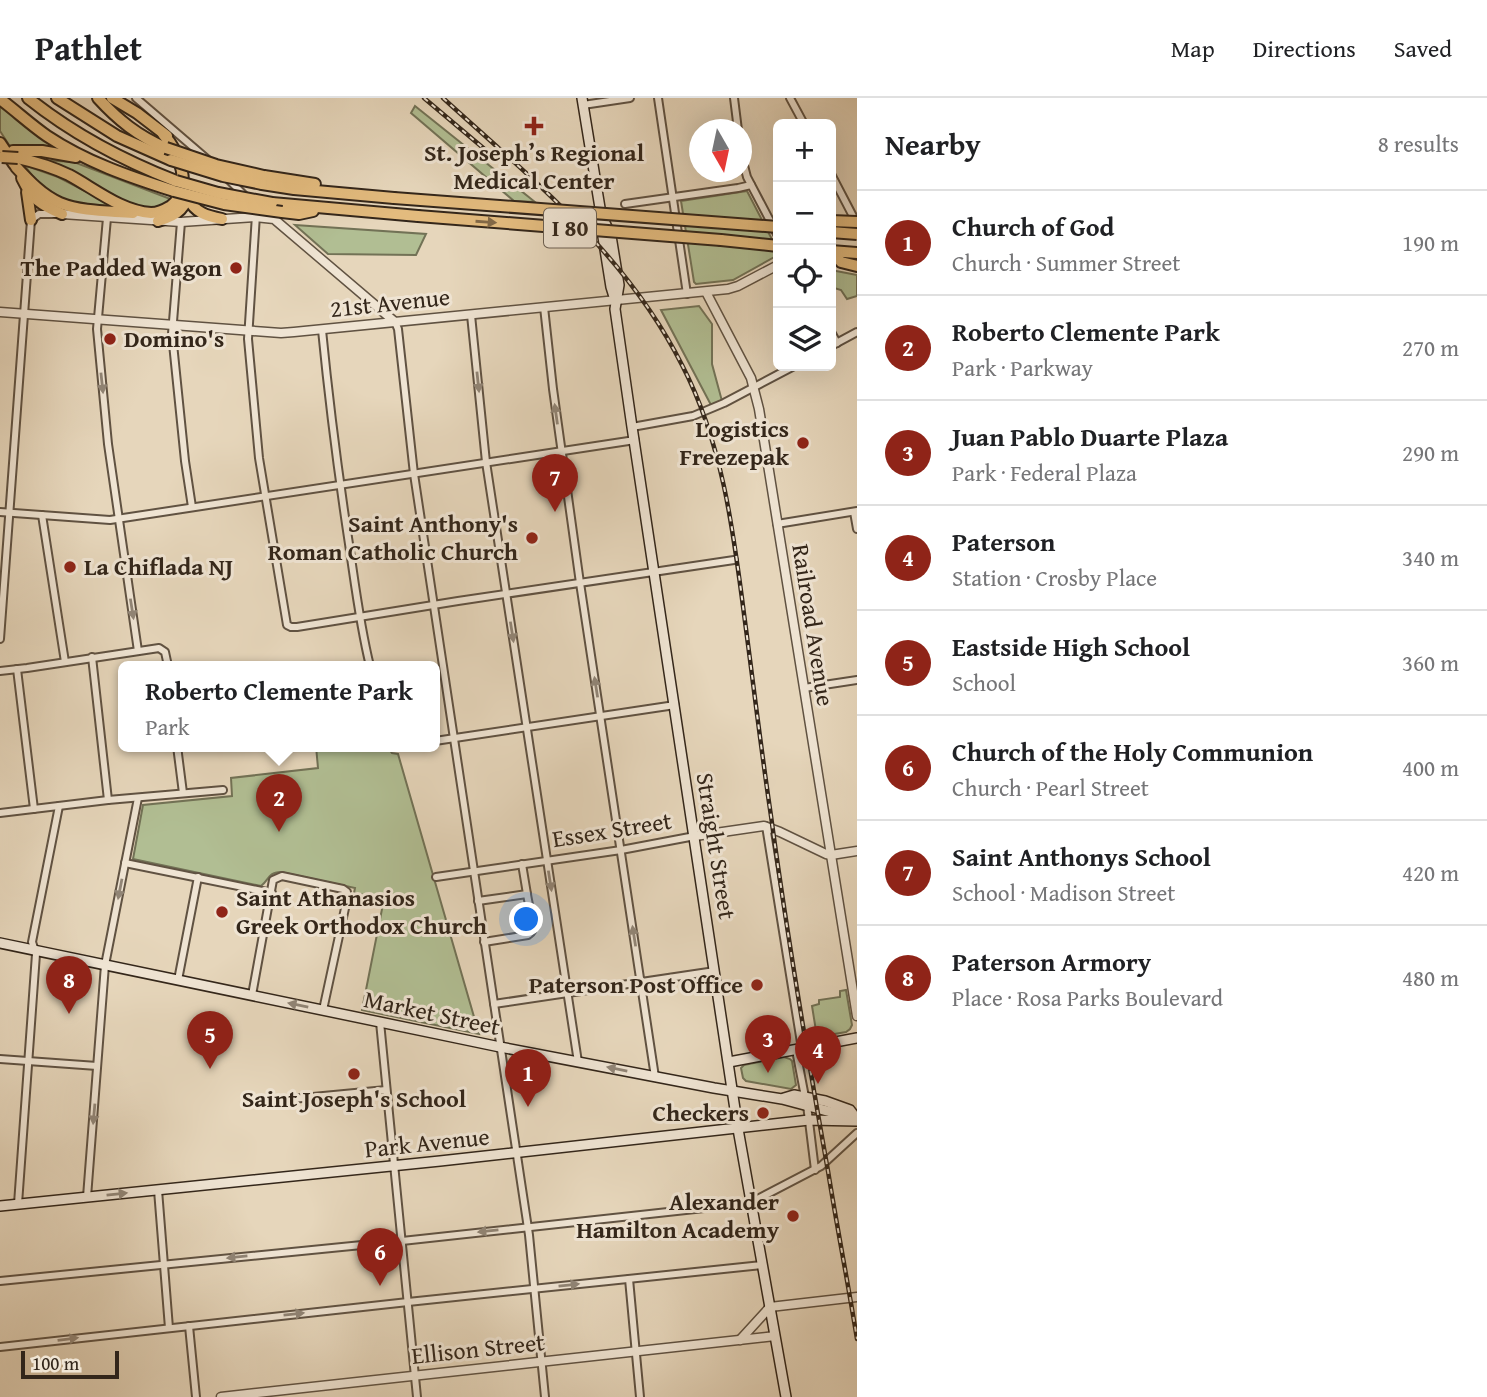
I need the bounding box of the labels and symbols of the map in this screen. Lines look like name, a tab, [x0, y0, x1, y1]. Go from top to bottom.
marker: St. Joseph’s Regional Medical Center	[524, 116, 544, 136]
north arrow	[689, 119, 752, 182]
place label: St. Joseph’s Regional Medical Center	[424, 135, 645, 198]
road number: I 80	[544, 209, 596, 248]
one-way arrow	[476, 217, 498, 228]
place label: The Padded Wagon	[21, 250, 222, 285]
marker: The Padded Wagon	[228, 260, 244, 276]
street label: 21st Avenue	[328, 279, 452, 326]
place label: Domino's	[124, 321, 224, 356]
marker: Domino's	[102, 331, 118, 347]
one-way arrow	[97, 372, 108, 394]
one-way arrow	[473, 372, 484, 394]
one-way arrow	[550, 403, 561, 425]
place label: Logistics Freezepak	[680, 411, 789, 474]
marker: Logistics Freezepak	[795, 435, 811, 451]
pin: 7	[532, 454, 578, 512]
place label: Saint Anthony's Roman Catholic Church	[268, 506, 518, 569]
marker: Saint Anthony's Roman Catholic Church	[524, 530, 540, 546]
street label: Railroad Avenue	[783, 541, 844, 708]
place label: La Chiflada NJ	[84, 549, 233, 584]
marker: La Chiflada NJ	[62, 559, 78, 575]
one-way arrow	[126, 598, 137, 620]
one-way arrow	[507, 621, 518, 643]
one-way arrow	[590, 676, 601, 698]
street label: Straight Street	[688, 770, 745, 922]
pin: 2	[256, 774, 302, 832]
street label: Essex Street	[550, 803, 675, 856]
one-way arrow	[545, 870, 556, 892]
one-way arrow	[114, 878, 125, 900]
place label: Saint Athanasios Greek Orthodox Church	[236, 880, 487, 943]
your location	[509, 902, 543, 936]
marker: Saint Athanasios Greek Orthodox Church	[214, 904, 230, 920]
one-way arrow	[628, 925, 639, 947]
pin: 8	[46, 956, 92, 1014]
place label: Paterson Post Office	[529, 967, 743, 1002]
marker: Paterson Post Office	[749, 977, 765, 993]
street label: Market Street	[361, 981, 504, 1044]
one-way arrow	[287, 1000, 309, 1011]
pin: 5	[187, 1011, 233, 1069]
pin: 3	[745, 1015, 791, 1073]
pin: 4	[795, 1026, 841, 1084]
pin: 1	[505, 1049, 551, 1107]
one-way arrow	[606, 1063, 628, 1074]
marker: Saint Joseph's School	[346, 1066, 362, 1082]
place label: Saint Joseph's School	[242, 1081, 467, 1116]
place label: Checkers	[652, 1095, 749, 1130]
one-way arrow	[88, 1103, 99, 1125]
marker: Checkers	[755, 1105, 771, 1121]
street label: Park Avenue	[363, 1119, 491, 1166]
place label: Alexander Hamilton Academy	[576, 1184, 780, 1247]
one-way arrow	[106, 1188, 128, 1199]
marker: Alexander Hamilton Academy	[785, 1208, 801, 1224]
one-way arrow	[476, 1226, 498, 1237]
pin: 6	[357, 1228, 403, 1286]
one-way arrow	[226, 1251, 248, 1262]
one-way arrow	[558, 1279, 580, 1290]
one-way arrow	[283, 1309, 305, 1320]
street label: Ellison Street	[410, 1324, 547, 1373]
one-way arrow	[57, 1333, 79, 1344]
scale bar	[21, 1348, 119, 1380]

